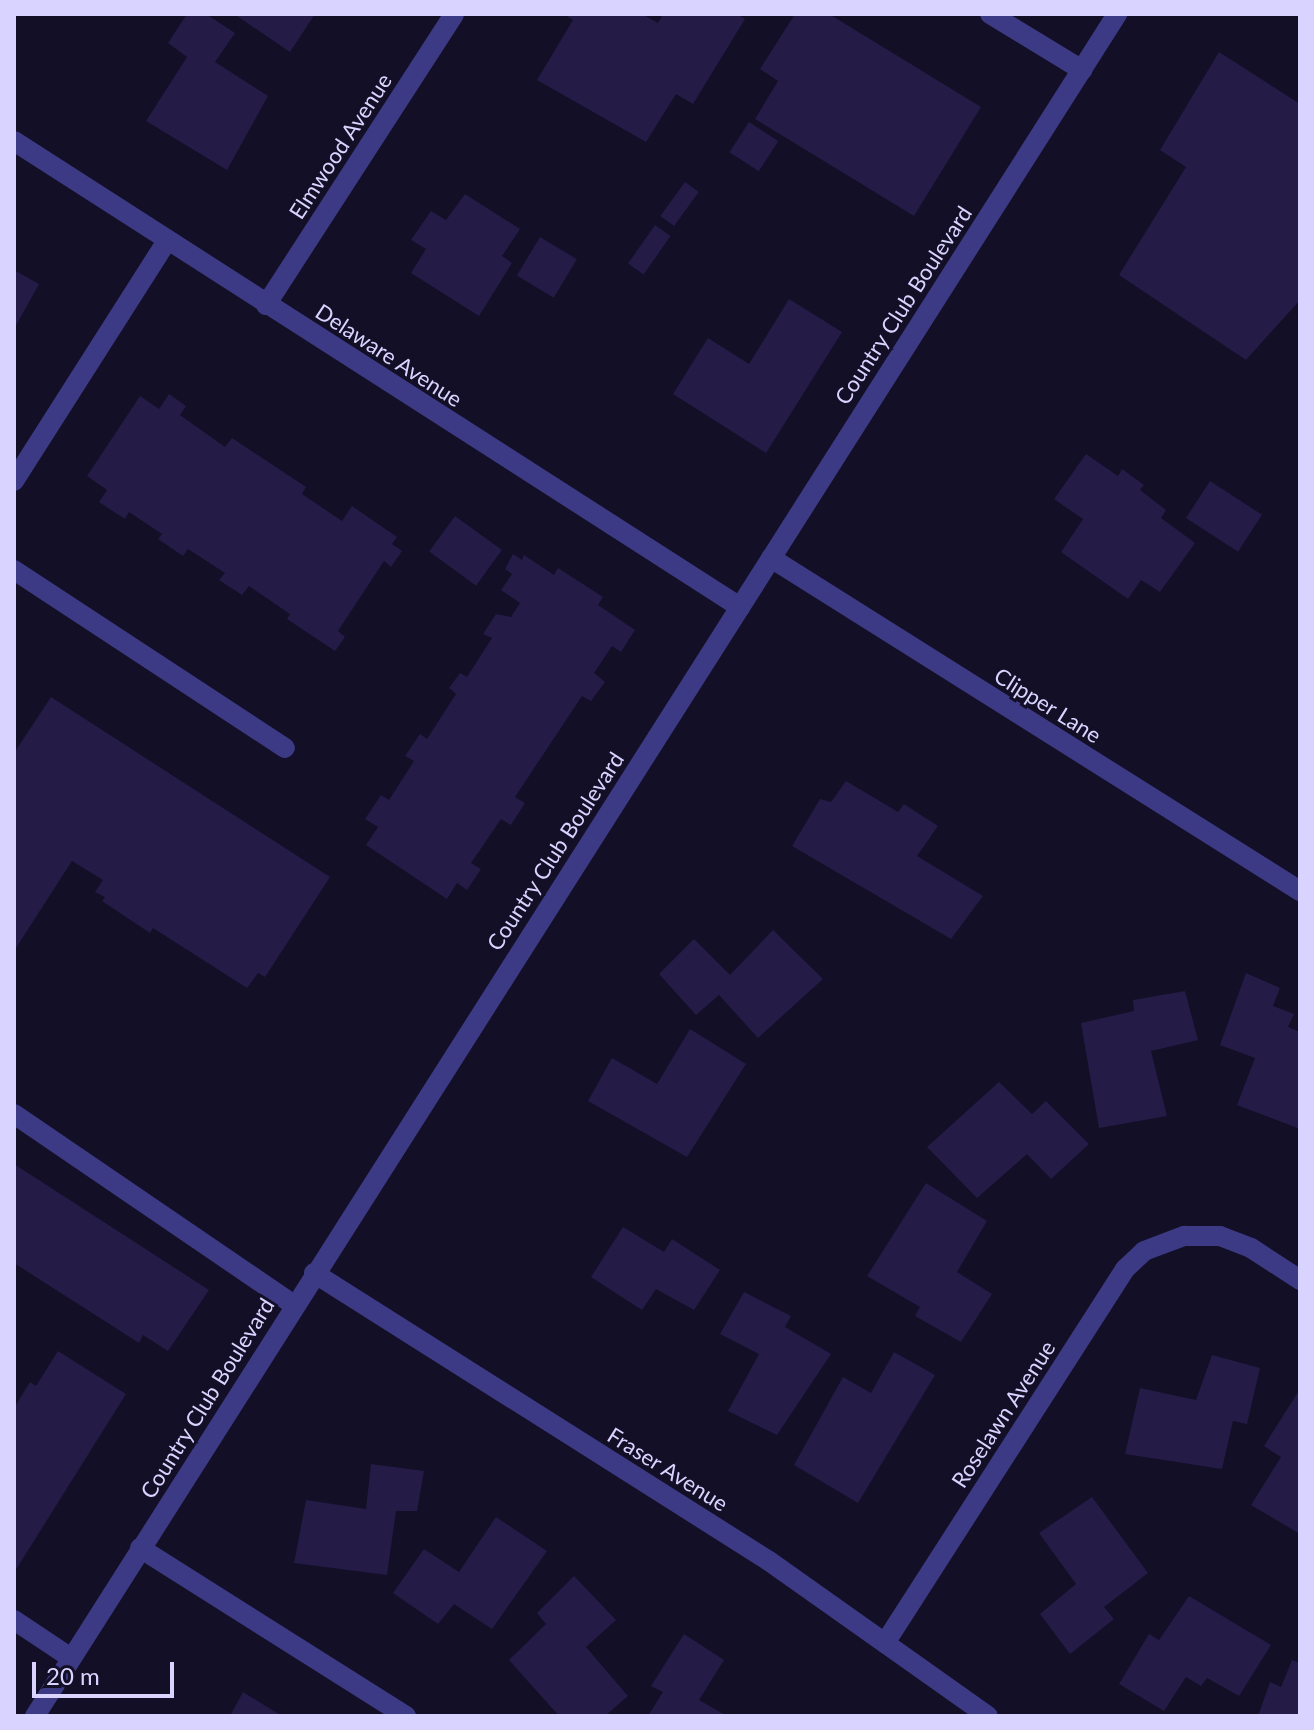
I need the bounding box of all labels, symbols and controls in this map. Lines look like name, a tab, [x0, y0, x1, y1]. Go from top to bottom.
street label: Elmwood Avenue	[283, 68, 397, 224]
street label: Country Club Boulevard	[829, 201, 977, 409]
street label: Delaware Avenue	[311, 298, 467, 412]
street label: Clipper Lane	[990, 662, 1106, 748]
street label: Country Club Boulevard	[481, 747, 629, 955]
street label: Country Club Boulevard	[134, 1293, 280, 1503]
street label: Roselawn Avenue	[945, 1335, 1061, 1493]
street label: Fraser Avenue	[603, 1421, 733, 1517]
scale bar	[36, 1646, 178, 1696]
text: 20 m	[46, 1661, 100, 1690]

